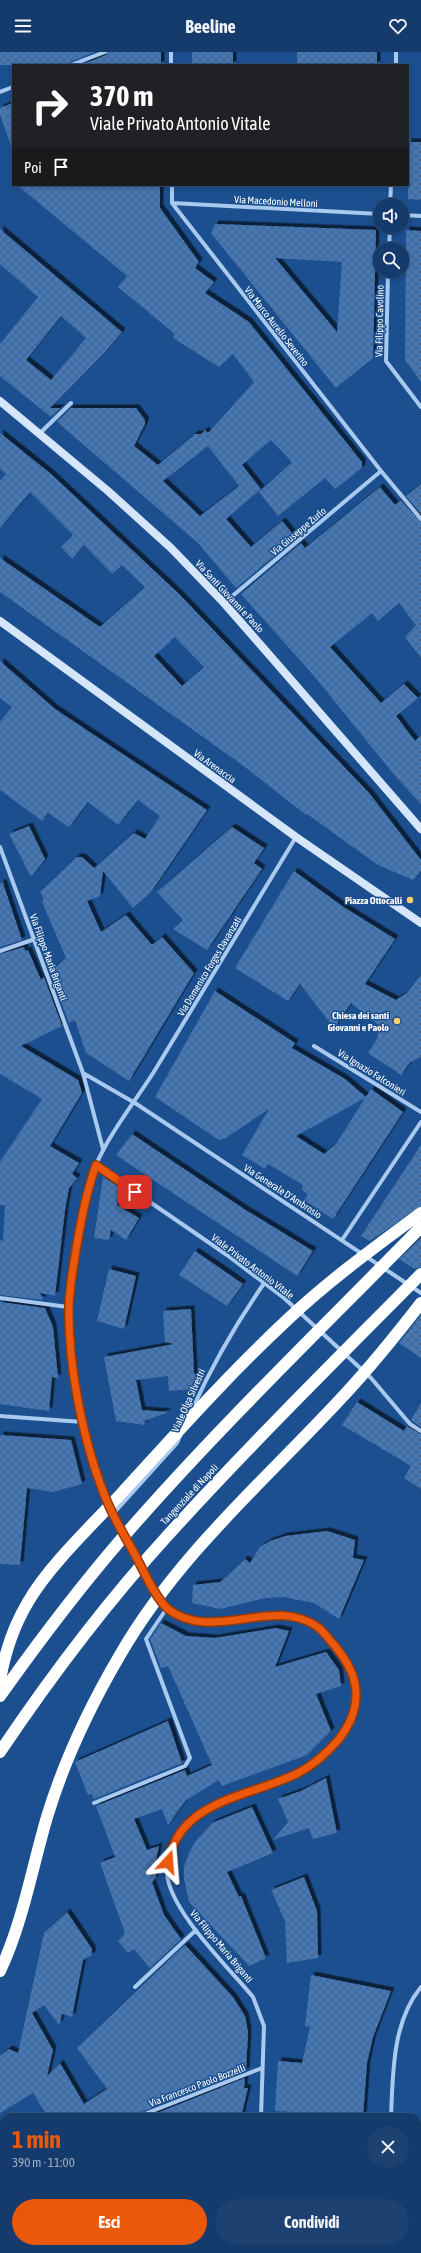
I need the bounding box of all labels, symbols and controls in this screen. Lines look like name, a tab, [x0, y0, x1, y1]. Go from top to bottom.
icon: menu	[12, 15, 34, 37]
icon: heart	[387, 15, 409, 37]
text: Beeline	[185, 16, 236, 37]
icon: right	[24, 80, 76, 132]
text: 370 m	[90, 80, 153, 112]
text: Viale Privato Antonio Vitale	[90, 113, 270, 134]
icon: arrive	[50, 156, 72, 178]
text: Poi	[24, 159, 42, 176]
street label: Via Macedonio Melloni	[234, 194, 318, 209]
map controls	[373, 198, 409, 278]
button: sound	[373, 198, 409, 234]
button: search	[373, 242, 409, 278]
street label: Via Marco Aurelio Severino	[242, 284, 311, 368]
street label: Via Filippo Cavolino	[373, 284, 386, 357]
street label: Via Giuseppe Zurlo	[268, 505, 328, 558]
street label: Via Santi Giovanni e Paolo	[193, 558, 266, 635]
street label: Via Arenaccia	[191, 747, 238, 786]
place label: Piazza Ottocalli	[345, 895, 402, 906]
marker: Piazza Ottocalli	[405, 895, 415, 905]
street label: Via Filippo Maria Briganti	[28, 912, 69, 1002]
street label: Via Domenico Forges Davanzati	[175, 915, 244, 1018]
place label: Chiesa dei santi Giovanni e Paolo	[328, 1010, 389, 1033]
marker: Chiesa dei santi Giovanni e Paolo	[392, 1016, 402, 1026]
street label: Via Ignazio Falconieri	[336, 1047, 408, 1098]
street label: Via Generale D'Ambrosio	[242, 1162, 324, 1221]
pin	[118, 1175, 152, 1209]
icon: arrive	[124, 1181, 146, 1203]
street label: Viale Privato Antonio Vitale	[209, 1232, 296, 1301]
street label: Viale Olga Silvestri	[170, 1367, 207, 1434]
street label: Tangenziale di Napoli	[158, 1462, 220, 1527]
position arrow	[147, 1841, 189, 1883]
street label: Via Filippo Maria Briganti	[188, 1908, 255, 1985]
street label: Via Francesco Paolo Bozzelli	[148, 2062, 247, 2109]
text: 1 min	[12, 2126, 61, 2153]
button: close	[367, 2126, 409, 2168]
text: 390 m · 11:00	[12, 2155, 75, 2170]
button: Esci	[12, 2199, 207, 2245]
button: Condividi	[215, 2199, 409, 2245]

